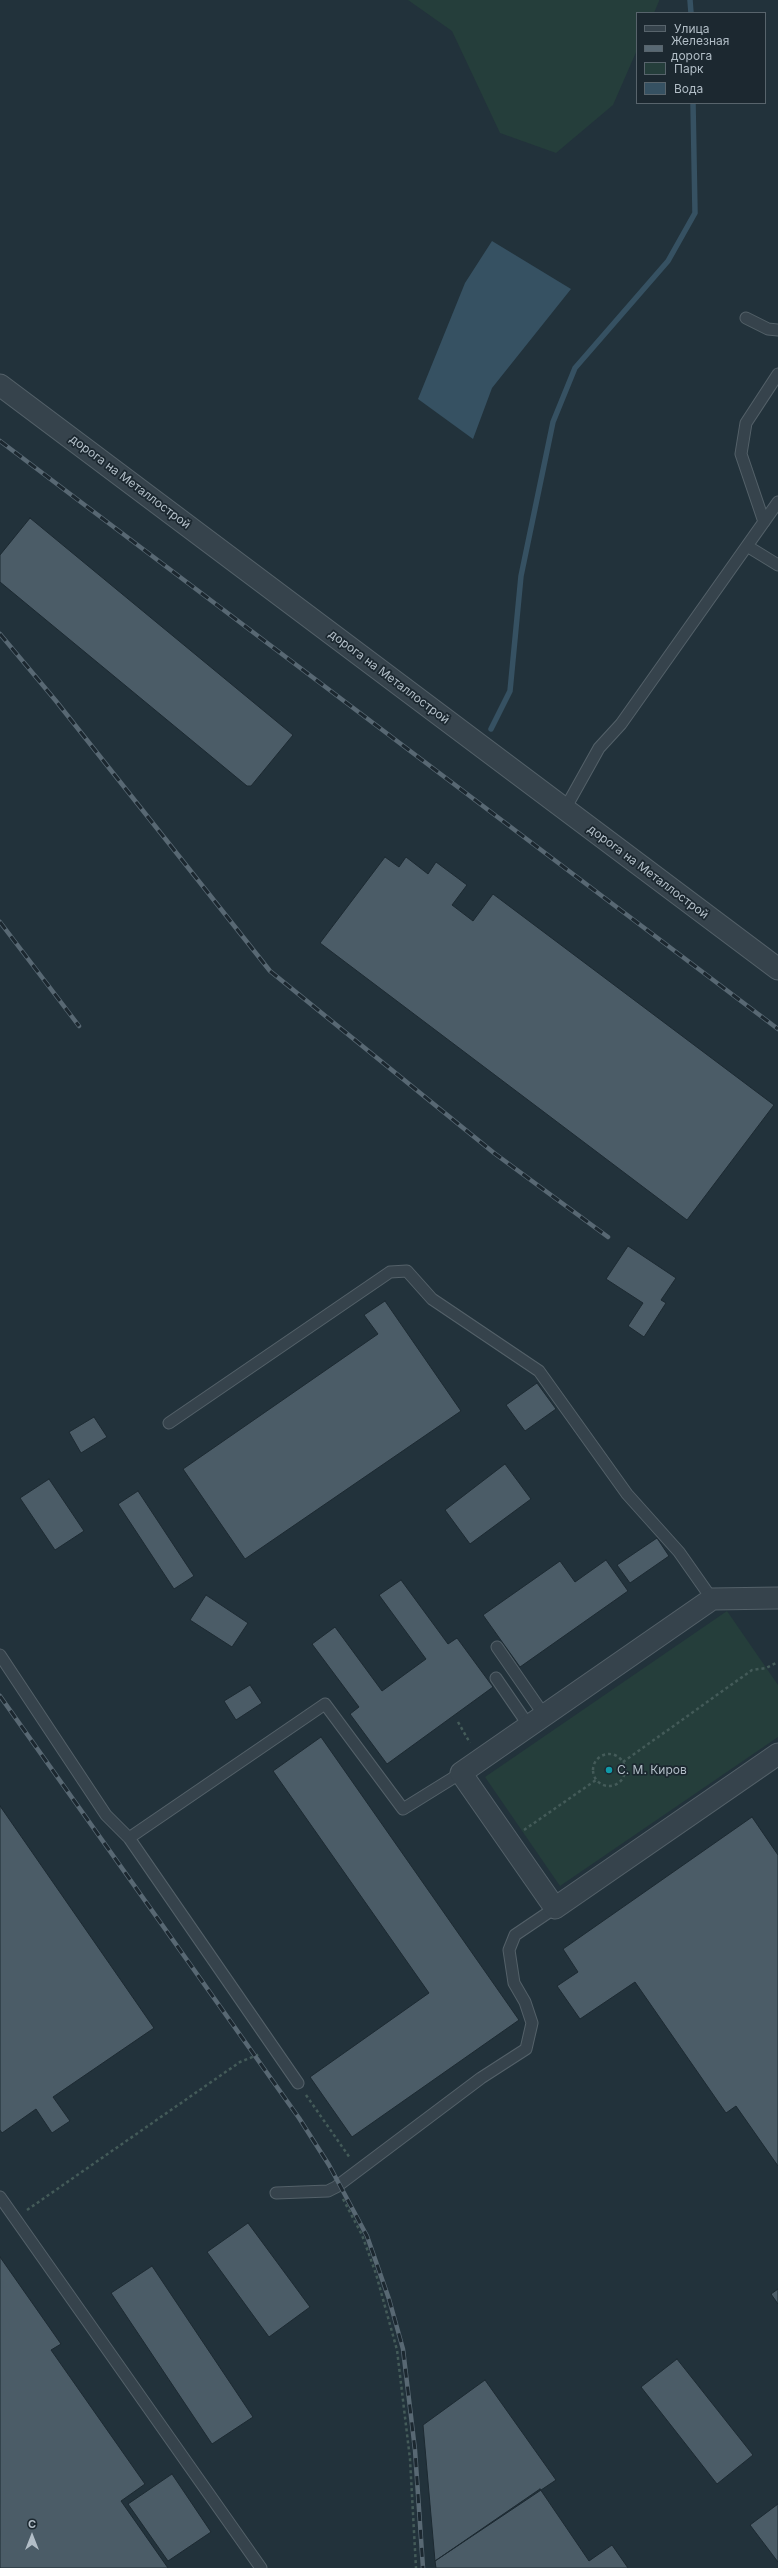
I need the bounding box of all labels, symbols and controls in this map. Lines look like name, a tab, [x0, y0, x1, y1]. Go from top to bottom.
legend	[636, 12, 766, 104]
text: Улица	[674, 21, 709, 36]
text: Железная дорога	[671, 33, 729, 63]
text: Парк	[674, 61, 704, 76]
text: Вода	[674, 81, 703, 96]
street label: дорога на Металлострой	[67, 432, 193, 532]
street label: дорога на Металлострой	[326, 627, 452, 727]
street label: дорога на Металлострой	[585, 822, 711, 922]
place label: С. М. Киров	[617, 1763, 687, 1777]
marker: С. М. Киров	[604, 1765, 614, 1775]
north arrow	[12, 2516, 52, 2556]
text: С	[28, 2517, 36, 2531]

